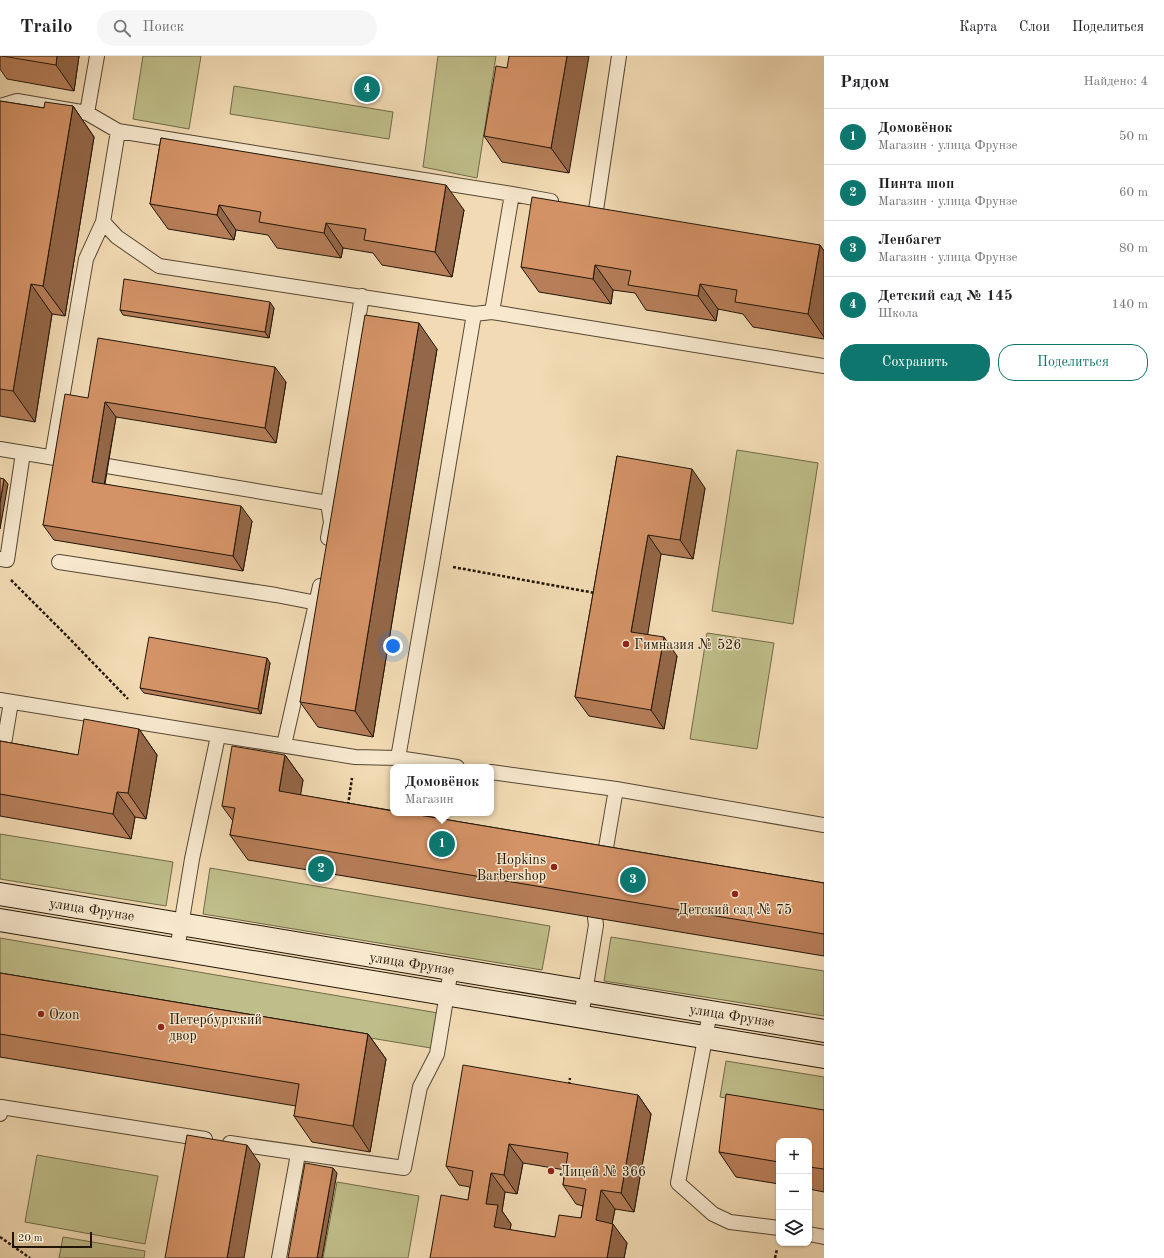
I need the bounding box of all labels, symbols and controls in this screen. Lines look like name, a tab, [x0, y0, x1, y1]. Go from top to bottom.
search box	[97, 10, 377, 46]
icon: search	[111, 17, 133, 39]
text: Trailo	[20, 18, 73, 37]
text: Поиск	[143, 20, 184, 35]
text: Карта	[959, 20, 997, 34]
text: Слои	[1019, 20, 1050, 34]
text: Поделиться	[1072, 20, 1144, 34]
pin: 4	[354, 74, 380, 104]
text: Рядом	[840, 74, 889, 91]
text: Найдено: 4	[1084, 75, 1148, 88]
text: Домовёнок	[878, 121, 952, 136]
text: 1	[849, 130, 857, 143]
text: 50 m	[1119, 130, 1148, 143]
text: Магазин · улица Фрунзе	[878, 139, 1018, 152]
text: Пинта шоп	[878, 177, 954, 192]
text: 2	[849, 186, 857, 199]
text: 60 m	[1119, 186, 1148, 199]
text: Магазин · улица Фрунзе	[878, 195, 1018, 208]
text: Ленбагет	[878, 233, 941, 248]
text: 3	[849, 242, 857, 255]
text: 80 m	[1119, 242, 1148, 255]
text: Магазин · улица Фрунзе	[878, 251, 1018, 264]
text: Детский сад № 145	[878, 289, 1013, 304]
text: 4	[849, 298, 857, 311]
text: 140 m	[1111, 298, 1148, 311]
text: Школа	[878, 307, 918, 320]
button: Сохранить	[840, 344, 990, 381]
button: Поделиться	[998, 344, 1148, 381]
your location	[383, 636, 403, 656]
place label: Гимназия № 526	[634, 638, 741, 652]
marker: Гимназия № 526	[621, 639, 631, 649]
popup	[390, 764, 494, 816]
text: Домовёнок	[405, 775, 479, 790]
text: Магазин	[405, 793, 454, 806]
pin: 1	[429, 829, 455, 859]
place label: Hopkins Barbershop	[476, 853, 546, 883]
pin: 2	[308, 854, 334, 884]
marker: Hopkins Barbershop	[549, 862, 559, 872]
pin: 3	[620, 865, 646, 895]
marker: Детский сад № 75	[730, 889, 740, 899]
street label: улица Фрунзе	[48, 896, 135, 924]
place label: Детский сад № 75	[678, 903, 792, 917]
street label: улица Фрунзе	[368, 950, 455, 978]
street label: улица Фрунзе	[688, 1002, 775, 1030]
place label: Ozon	[49, 1008, 80, 1022]
marker: Ozon	[36, 1009, 46, 1019]
place label: Петербургский двор	[169, 1013, 262, 1043]
marker: Петербургский двор	[156, 1022, 166, 1032]
map controls	[776, 1138, 812, 1246]
button: +	[776, 1138, 812, 1174]
place label: Лицей № 366	[559, 1165, 646, 1179]
marker: Лицей № 366	[546, 1166, 556, 1176]
button: −	[776, 1174, 812, 1210]
button: layers	[776, 1210, 812, 1246]
scale bar	[12, 1230, 92, 1249]
text: 20 m	[18, 1233, 43, 1244]

